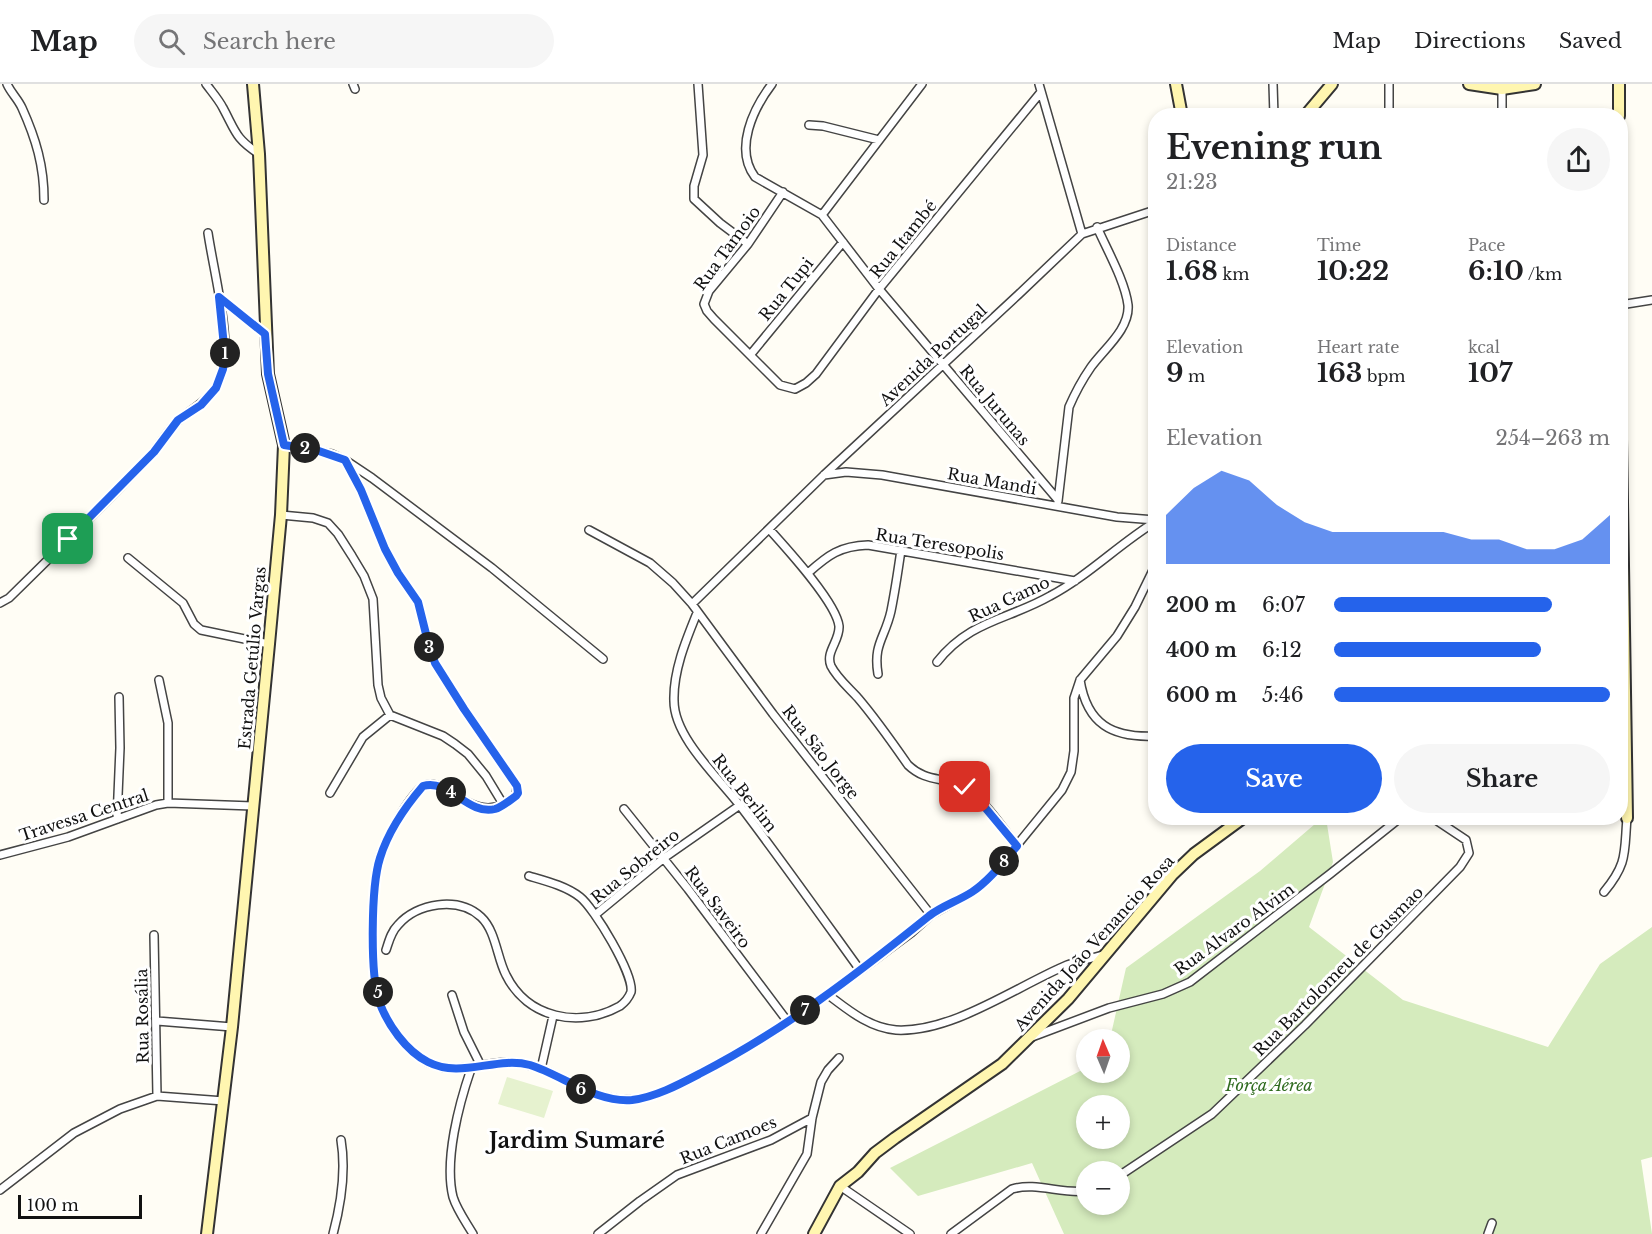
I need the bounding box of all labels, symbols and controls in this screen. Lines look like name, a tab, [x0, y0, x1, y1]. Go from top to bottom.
search box	[134, 14, 554, 68]
text: Map	[30, 24, 98, 59]
icon: search	[155, 25, 188, 58]
text: Search here	[203, 28, 336, 55]
text: Map	[1332, 28, 1381, 54]
text: Directions	[1414, 28, 1526, 54]
text: Saved	[1559, 28, 1622, 54]
text: Evening run	[1166, 127, 1382, 168]
button: share	[1547, 128, 1610, 191]
text: 21:23	[1166, 170, 1218, 194]
street label: Rua Itambé	[865, 196, 941, 282]
street label: Rua Tamoio	[690, 202, 764, 294]
text: Distance	[1166, 235, 1237, 255]
text: Time	[1317, 235, 1361, 255]
text: Pace	[1468, 235, 1505, 255]
street label: Rua Tupi	[755, 253, 818, 324]
text: 1.68	[1166, 255, 1218, 287]
text: 10:22	[1317, 255, 1389, 287]
text: 6:10	[1468, 255, 1524, 287]
text: km	[1218, 264, 1249, 284]
text: /km	[1524, 264, 1562, 284]
street label: Avenida Portugal	[874, 300, 991, 411]
text: Elevation	[1166, 337, 1243, 357]
text: Heart rate	[1317, 337, 1399, 357]
text: kcal	[1468, 337, 1500, 357]
pin: 1	[210, 338, 240, 368]
text: 1	[222, 343, 228, 363]
text: 9	[1166, 357, 1184, 389]
text: 163	[1317, 357, 1362, 389]
text: 107	[1468, 357, 1512, 389]
street label: Rua Jurunas	[956, 361, 1034, 449]
text: m	[1184, 366, 1205, 386]
text: bpm	[1362, 366, 1406, 386]
text: Elevation	[1166, 426, 1263, 450]
text: 254–263 m	[1495, 426, 1610, 450]
pin: 2	[290, 433, 320, 463]
text: 2	[300, 438, 310, 458]
street label: Rua Mandi	[946, 463, 1039, 499]
pin	[42, 513, 93, 564]
icon: arrive	[51, 522, 84, 555]
street label: Rua Teresopolis	[874, 524, 1006, 564]
street label: Estrada Getúlio Vargas	[234, 566, 270, 750]
street label: Rua Gamo	[965, 572, 1053, 626]
text: 200 m	[1166, 593, 1237, 617]
text: 6:07	[1262, 593, 1305, 617]
pin: 3	[414, 632, 444, 662]
text: 3	[424, 637, 434, 657]
text: 400 m	[1166, 638, 1237, 662]
text: 6:12	[1262, 638, 1302, 662]
text: 600 m	[1166, 683, 1237, 707]
text: 5:46	[1262, 683, 1304, 707]
street label: Rua São Jorge	[778, 701, 864, 803]
button: Save	[1166, 744, 1382, 813]
button: Share	[1394, 744, 1610, 813]
street label: Rua Berlim	[708, 750, 782, 836]
pin	[939, 761, 990, 812]
icon: check	[948, 770, 981, 803]
pin: 4	[436, 777, 466, 807]
text: 4	[446, 782, 456, 802]
street label: Travessa Central	[17, 785, 151, 845]
street label: Rua Sobreiro	[587, 824, 683, 908]
pin: 8	[989, 846, 1019, 876]
text: 8	[999, 851, 1009, 871]
street label: Avenida João Venancio Rosa	[1009, 851, 1178, 1036]
street label: Rua Saveiro	[681, 862, 755, 952]
street label: Rua Alvaro Alvim	[1170, 879, 1298, 979]
street label: Rua Bartolomeu de Gusmao	[1249, 882, 1427, 1060]
street label: Rua Rosália	[131, 968, 153, 1064]
pin: 5	[363, 977, 393, 1007]
text: 5	[373, 982, 383, 1002]
pin: 7	[790, 995, 820, 1025]
text: 7	[801, 1000, 809, 1020]
north arrow	[1076, 1029, 1130, 1083]
map controls	[1076, 1029, 1130, 1215]
pin: 6	[566, 1074, 596, 1104]
park label: Força Aérea	[1224, 1075, 1313, 1095]
text: 6	[576, 1079, 586, 1099]
button: +	[1076, 1095, 1130, 1149]
street label: Rua Camoes	[677, 1112, 779, 1168]
district label: Jardim Sumaré	[485, 1127, 665, 1154]
button: −	[1076, 1161, 1130, 1215]
scale bar	[18, 1192, 142, 1220]
text: 100 m	[27, 1195, 79, 1215]

